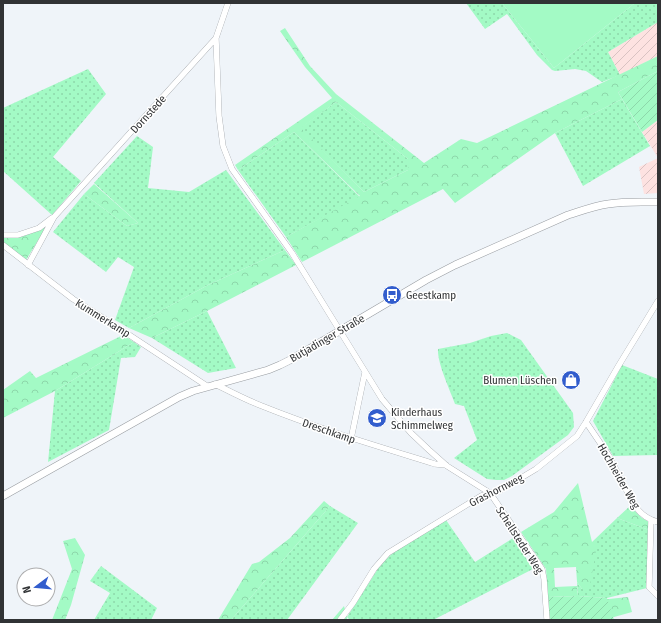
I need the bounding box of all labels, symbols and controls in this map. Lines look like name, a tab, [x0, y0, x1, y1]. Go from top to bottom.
street label: Dornstede	[128, 93, 169, 136]
bus stop icon: Geestkamp	[381, 284, 403, 306]
place label: Geestkamp	[406, 289, 456, 302]
street label: Kummerkamp	[73, 296, 133, 341]
street label: Butjadinger Straße	[288, 312, 367, 365]
shop icon: Blumen Lüschen	[560, 369, 582, 391]
place label: Blumen Lüschen	[483, 374, 557, 387]
place label: Kinderhaus Schimmelweg	[391, 406, 454, 432]
school or university icon: Kinderhaus Schimmelweg	[366, 407, 388, 429]
street label: Dreschkamp	[301, 416, 357, 447]
street label: Hochheider Weg	[595, 441, 643, 512]
street label: Grashornweg	[467, 471, 526, 510]
street label: Schellsteder Weg	[493, 504, 547, 577]
north arrow	[16, 567, 56, 607]
text: N	[20, 585, 34, 595]

